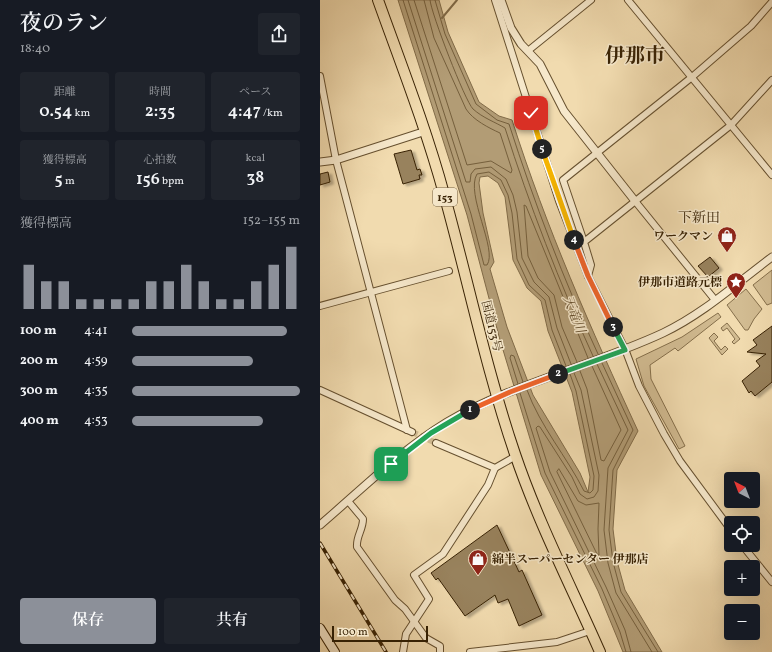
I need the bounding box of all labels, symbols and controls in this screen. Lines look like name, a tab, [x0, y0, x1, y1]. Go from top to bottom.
text: 夜のラン	[20, 9, 108, 40]
button: share	[258, 13, 300, 55]
text: 18:40	[20, 40, 50, 58]
district label: 伊那市	[605, 43, 665, 71]
text: 距離	[54, 85, 76, 100]
text: 時間	[149, 85, 171, 100]
text: ペース	[239, 85, 272, 100]
pin	[514, 96, 548, 130]
text: 0.54	[39, 100, 72, 123]
text: 2:35	[145, 100, 175, 123]
text: 4:47	[228, 100, 261, 123]
icon: check	[520, 102, 542, 124]
text: km	[72, 106, 90, 121]
text: /km	[261, 106, 283, 121]
pin: 5	[532, 139, 552, 159]
text: 5	[539, 141, 545, 156]
text: kcal	[246, 151, 265, 166]
text: 獲得標高	[43, 153, 87, 168]
text: 心拍数	[143, 153, 176, 168]
text: 38	[246, 166, 264, 189]
text: 5	[55, 168, 63, 191]
text: 156	[136, 168, 160, 191]
text: m	[63, 174, 75, 189]
text: bpm	[160, 174, 184, 189]
road number: 153	[433, 188, 457, 206]
district label: 下新田	[678, 209, 720, 228]
text: 152–155 m	[243, 212, 300, 230]
text: 獲得標高	[20, 215, 72, 233]
shop icon: ワークマン	[716, 225, 738, 253]
place label: ワークマン	[653, 229, 713, 245]
pin: 4	[564, 230, 584, 250]
text: 4	[571, 232, 577, 247]
place icon: 伊那市道路元標	[725, 271, 747, 299]
place label: 伊那市道路元標	[638, 275, 722, 291]
water label: 天竜川	[558, 293, 589, 338]
street label: 国道153号	[477, 299, 505, 354]
pin: 3	[603, 317, 623, 337]
text: 3	[610, 319, 616, 334]
text: 100 m	[20, 322, 57, 340]
text: 4:41	[84, 322, 108, 340]
text: 200 m	[20, 352, 58, 370]
text: 4:59	[84, 352, 108, 370]
pin: 2	[548, 364, 568, 384]
text: 2	[555, 366, 561, 381]
text: 300 m	[20, 382, 58, 400]
text: 4:35	[84, 382, 108, 400]
pin: 1	[460, 400, 480, 420]
text: 1	[468, 402, 472, 417]
text: 400 m	[20, 412, 59, 430]
text: 4:53	[84, 412, 108, 430]
pin	[374, 447, 408, 481]
icon: arrive	[380, 453, 402, 475]
north arrow	[724, 472, 760, 508]
map controls	[724, 472, 760, 640]
button: locate	[724, 516, 760, 552]
shop icon: 綿半スーパーセンター 伊那店	[467, 548, 489, 576]
place label: 綿半スーパーセンター 伊那店	[492, 552, 648, 568]
button: +	[724, 560, 760, 596]
button: 保存	[20, 598, 156, 644]
button: 共有	[164, 598, 300, 644]
button: −	[724, 604, 760, 640]
scale bar	[332, 624, 428, 643]
text: 100 m	[338, 625, 368, 640]

